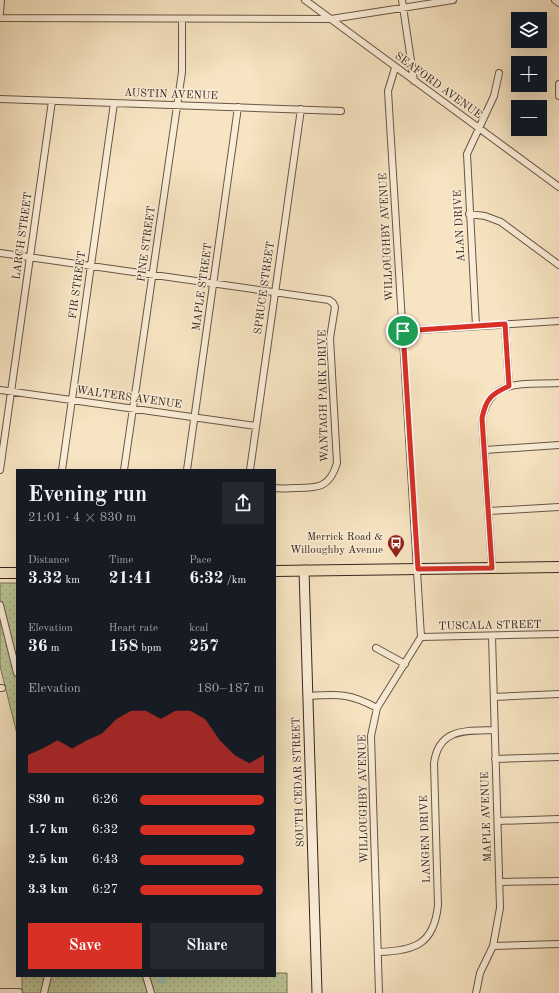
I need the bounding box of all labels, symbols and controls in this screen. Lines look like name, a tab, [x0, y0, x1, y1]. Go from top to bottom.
map controls	[511, 12, 547, 136]
button: layers	[511, 12, 547, 48]
street label: SEAFORD AVENUE	[392, 51, 484, 121]
button: +	[511, 56, 547, 92]
street label: AUSTIN AVENUE	[124, 88, 218, 102]
button: −	[511, 100, 547, 136]
street label: WILLOUGHBY AVENUE	[378, 172, 396, 302]
street label: ALAN DRIVE	[453, 189, 467, 263]
street label: LARCH STREET	[11, 191, 35, 281]
street label: PINE STREET	[136, 205, 158, 283]
street label: SPRUCE STREET	[253, 241, 277, 335]
street label: MAPLE STREET	[191, 242, 215, 332]
street label: FIR STREET	[68, 250, 88, 320]
pin	[386, 314, 420, 348]
icon: arrive	[392, 320, 414, 342]
street label: WANTAGH PARK DRIVE	[317, 330, 331, 462]
street label: WALTERS AVENUE	[76, 385, 182, 411]
button: share	[222, 482, 264, 524]
text: Evening run	[28, 484, 147, 506]
text: 21:01 · 4 × 830 m	[28, 511, 136, 524]
place label: Merrick Road & Willoughby Avenue	[290, 532, 383, 556]
bus stop icon: Merrick Road & Willoughby Avenue	[386, 533, 406, 558]
text: Distance	[28, 555, 69, 566]
text: Time	[109, 555, 133, 566]
text: Pace	[189, 555, 212, 566]
text: 3.32	[28, 570, 62, 587]
text: 21:41	[109, 570, 153, 587]
text: 6:32	[189, 570, 224, 587]
text: km	[62, 575, 80, 586]
text: /km	[224, 575, 246, 586]
street label: TUSCALA STREET	[438, 620, 542, 632]
text: Elevation	[28, 623, 73, 634]
text: Heart rate	[109, 623, 158, 634]
text: kcal	[189, 623, 208, 634]
text: 36	[28, 638, 48, 655]
text: 158	[109, 638, 138, 655]
text: 257	[189, 638, 219, 655]
text: m	[48, 643, 60, 654]
text: bpm	[138, 643, 161, 654]
text: Elevation	[28, 682, 81, 695]
text: 180–187 m	[197, 682, 264, 695]
street label: SOUTH CEDAR STREET	[291, 717, 307, 847]
street label: WILLOUGHBY AVENUE	[357, 735, 371, 863]
street label: MAPLE AVENUE	[480, 772, 494, 862]
text: 830 m	[28, 793, 65, 806]
text: 6:26	[92, 793, 118, 806]
street label: LANGEN DRIVE	[419, 795, 433, 883]
text: 1.7 km	[28, 823, 68, 836]
text: 6:32	[92, 823, 118, 836]
text: 2.5 km	[28, 853, 68, 866]
text: 6:43	[92, 853, 118, 866]
text: 3.3 km	[28, 883, 68, 896]
text: 6:27	[92, 883, 118, 896]
button: Save	[28, 923, 142, 969]
button: Share	[150, 923, 264, 969]

